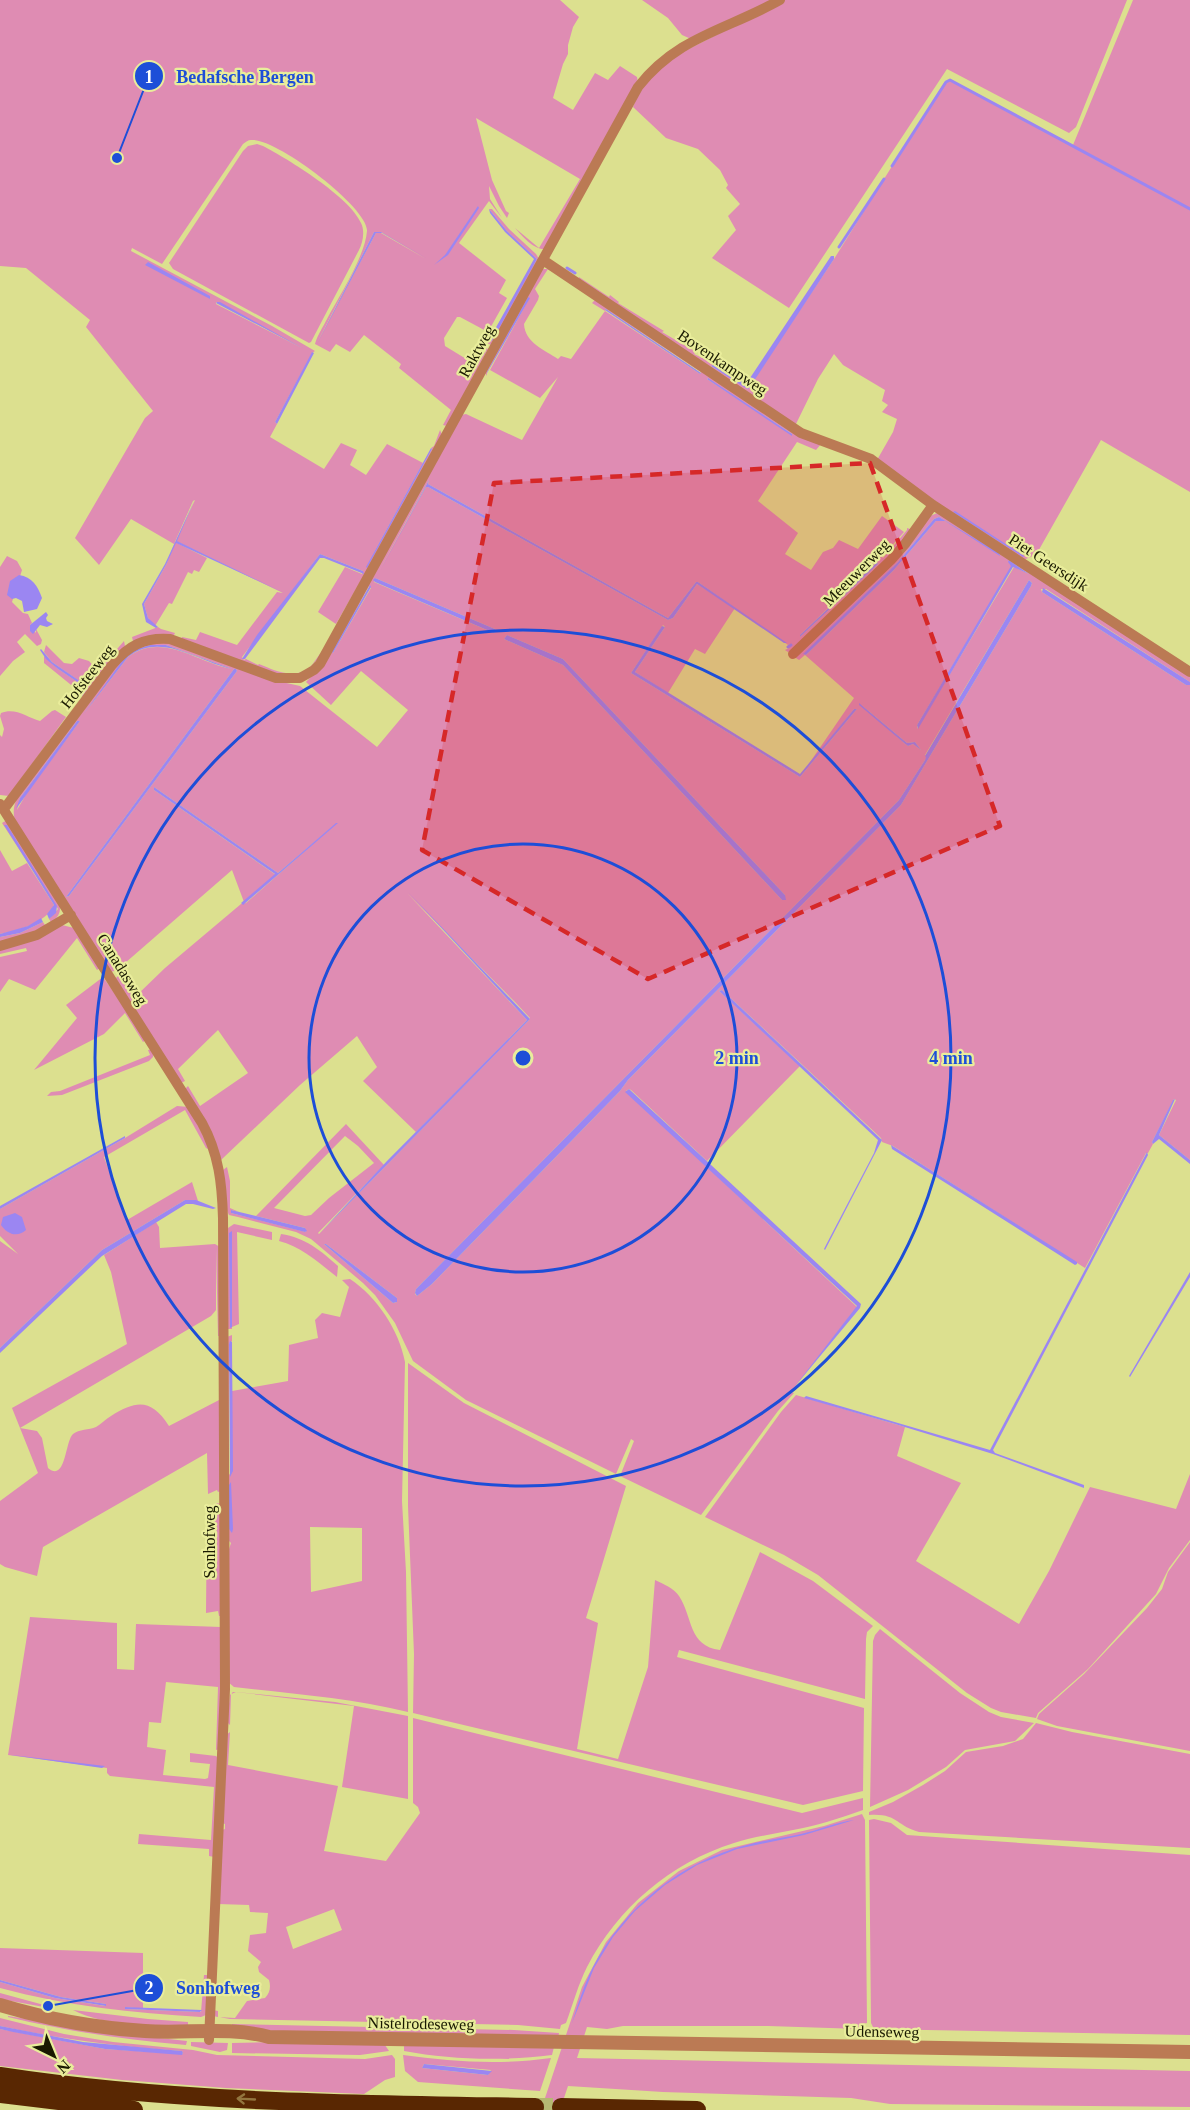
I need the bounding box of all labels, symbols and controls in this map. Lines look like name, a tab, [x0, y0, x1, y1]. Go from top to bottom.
callout: Bedafsche Bergen	[134, 58, 326, 94]
text: 1	[145, 67, 154, 87]
text: Bedafsche Bergen	[176, 67, 314, 87]
street label: Raktweg	[455, 322, 499, 381]
street label: Bovenkampweg	[674, 326, 771, 399]
street label: Piet Geersdijk	[1005, 530, 1092, 595]
street label: Meeuwerweg	[820, 536, 894, 610]
street label: Hofsteeweg	[57, 641, 118, 712]
street label: Canadasweg	[93, 930, 151, 1009]
centre of rings	[513, 1048, 533, 1068]
text: 2 min	[715, 1048, 759, 1068]
text: 4 min	[929, 1048, 973, 1068]
street label: Sonhofweg	[201, 1506, 219, 1578]
callout: Sonhofweg	[134, 1970, 272, 2006]
text: 2	[145, 1978, 154, 1998]
text: Sonhofweg	[176, 1978, 260, 1998]
street label: Nistelrodeseweg	[368, 2014, 474, 2034]
street label: Udenseweg	[845, 2022, 919, 2042]
north arrow	[24, 2026, 84, 2086]
text: N	[54, 2056, 74, 2077]
one-way arrow	[236, 2093, 256, 2104]

